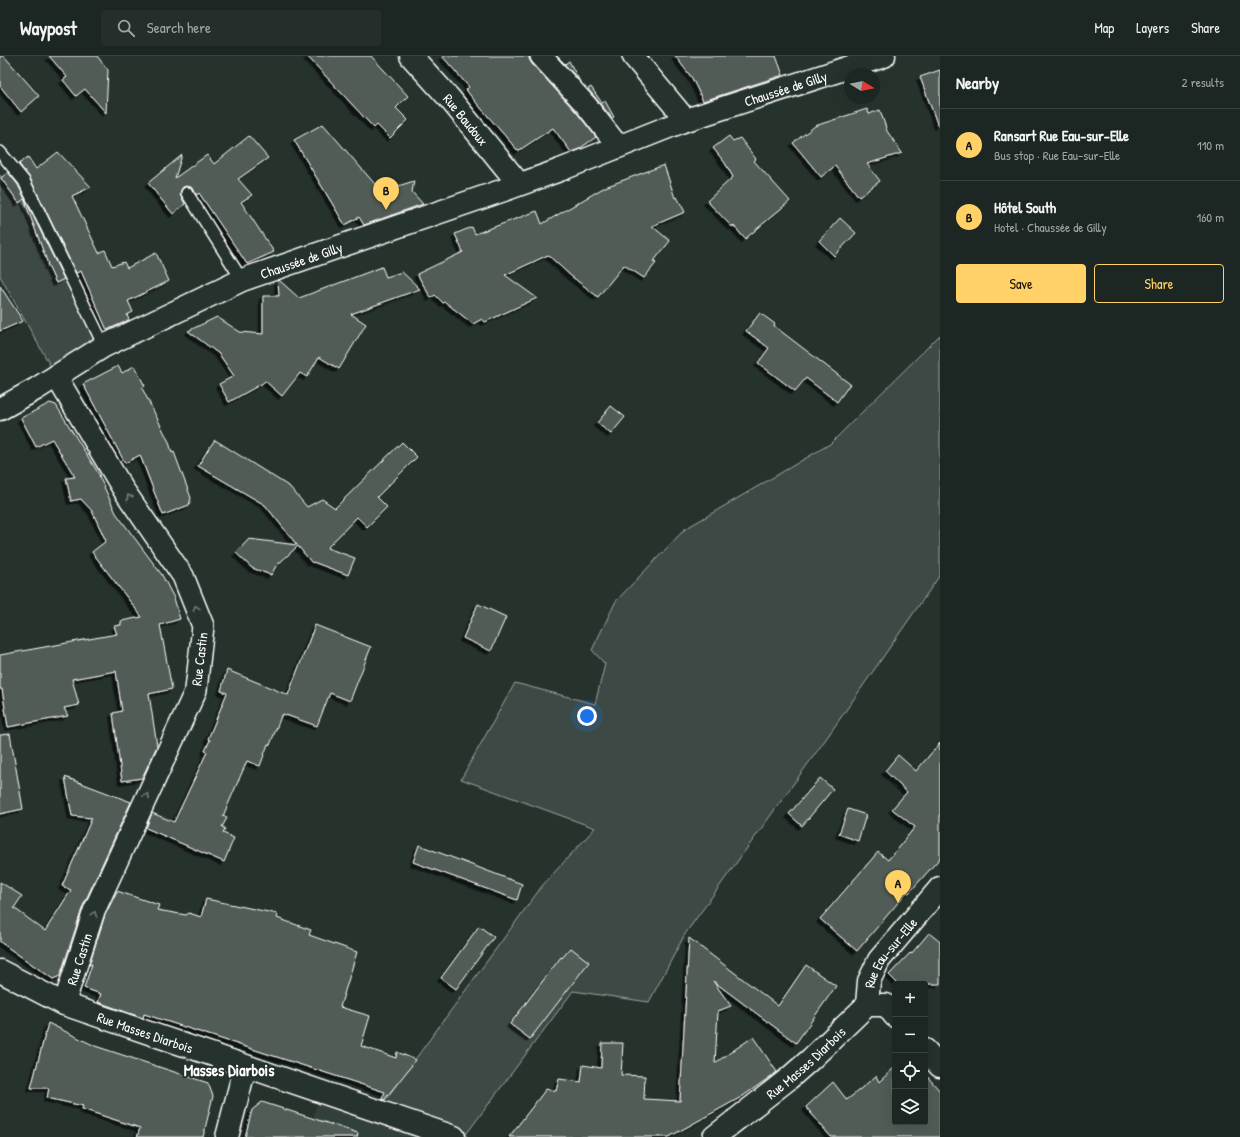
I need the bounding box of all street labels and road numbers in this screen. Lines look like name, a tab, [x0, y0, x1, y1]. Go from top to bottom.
street label: Chaussée de Gilly	[741, 66, 829, 110]
street label: Rue Baudoux	[440, 89, 493, 149]
street label: Chaussée de Gilly	[257, 237, 345, 283]
street label: Rue Castin	[186, 631, 212, 687]
street label: Rue Eau-sur-Elle	[859, 913, 921, 989]
street label: Rue Castin	[62, 931, 96, 987]
street label: Rue Masses Diarbois	[95, 1007, 196, 1057]
street label: Rue Masses Diarbois	[762, 1022, 849, 1103]

